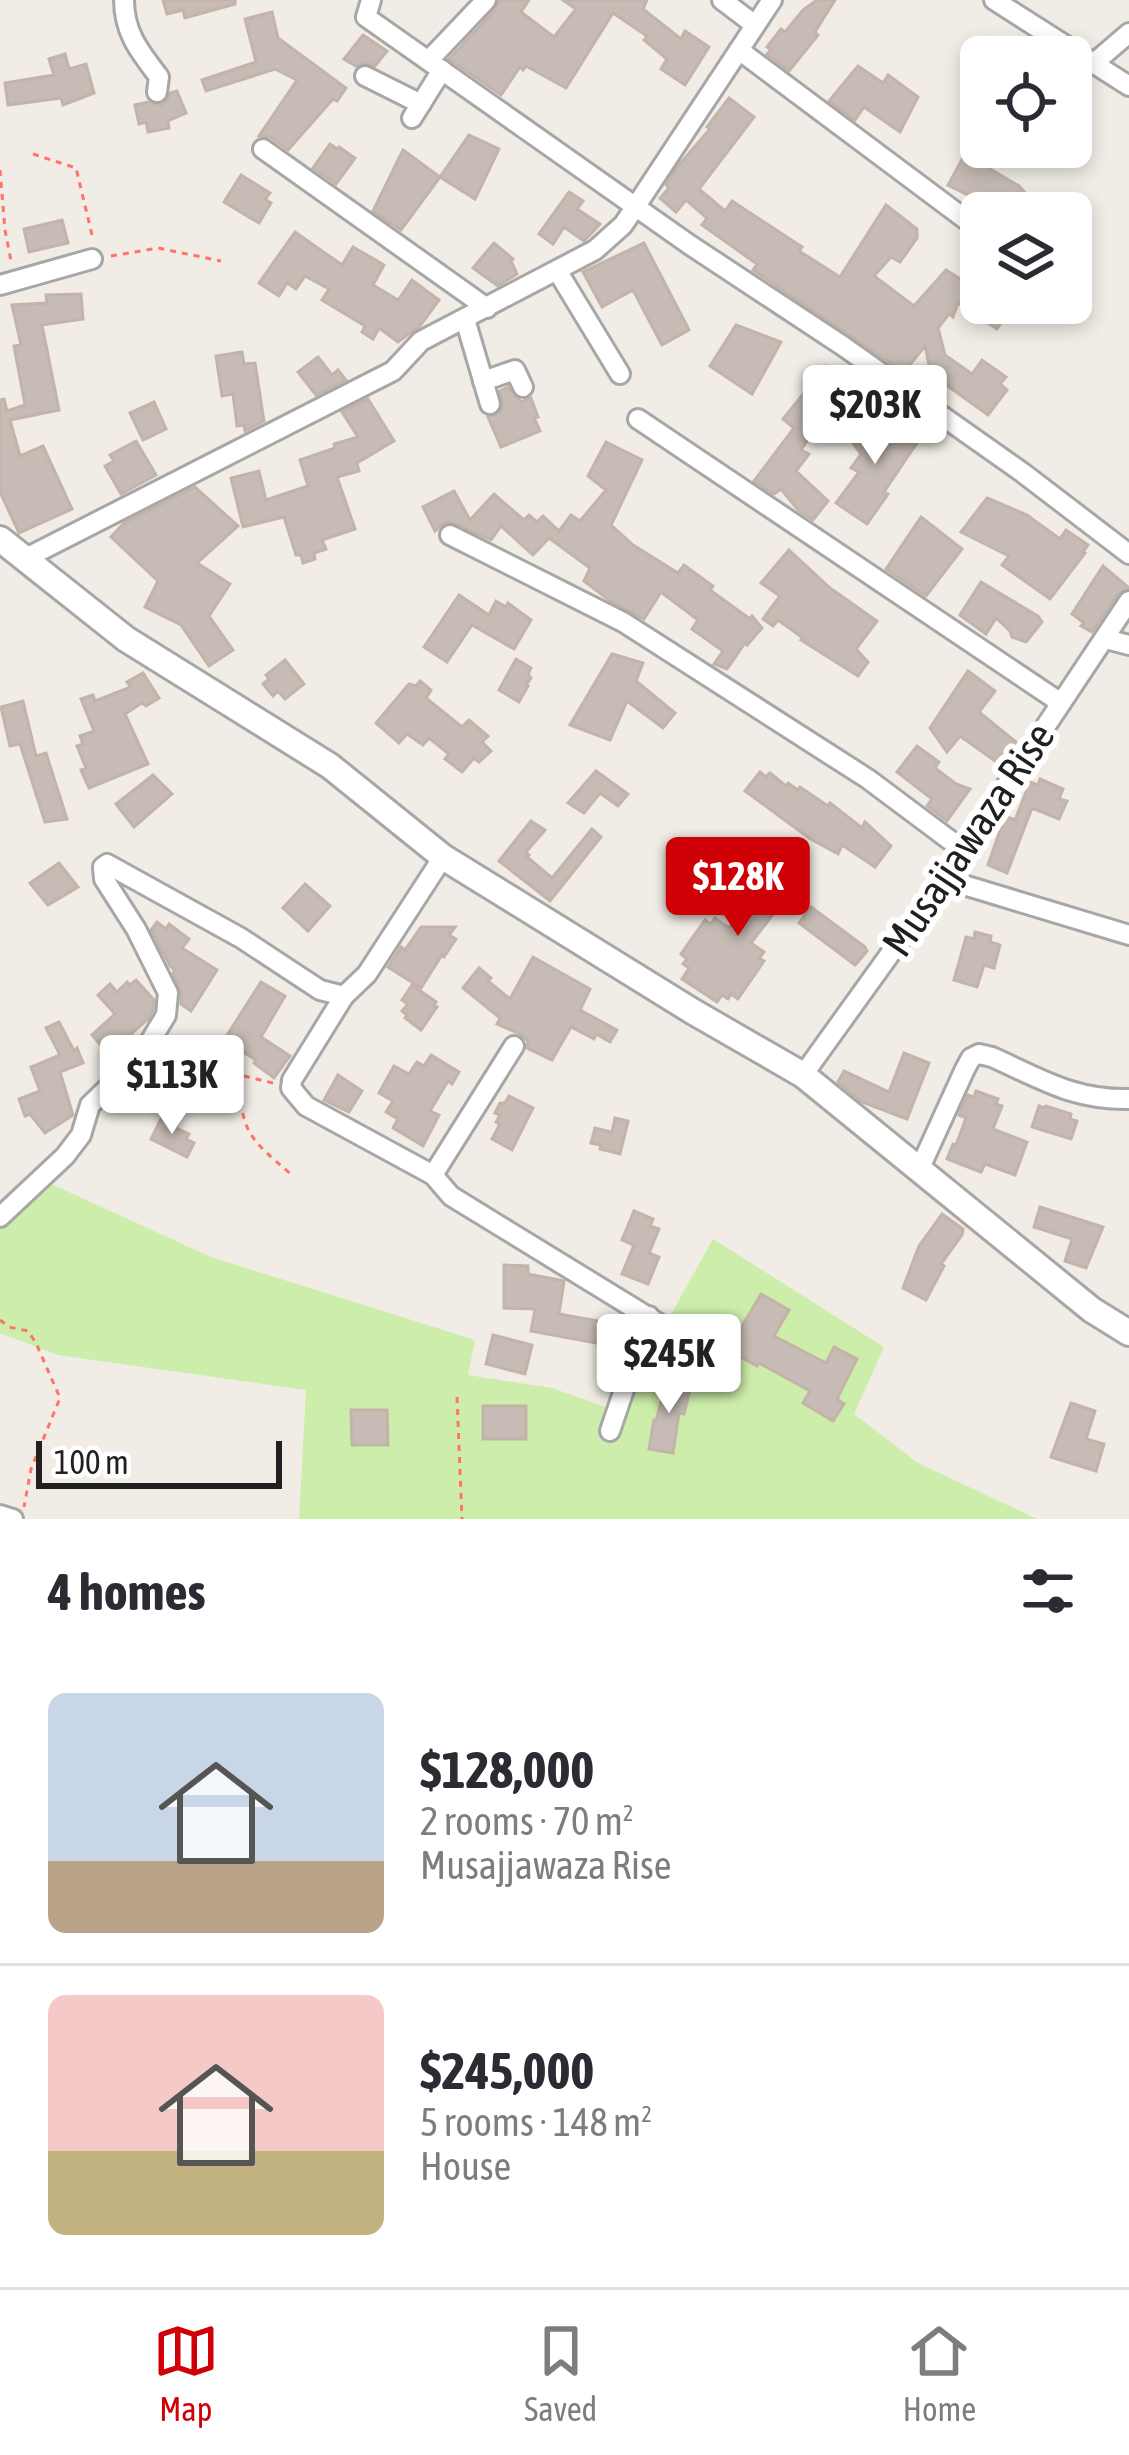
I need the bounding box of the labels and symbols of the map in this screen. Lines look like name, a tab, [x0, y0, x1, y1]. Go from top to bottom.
pin: $203K	[791, 365, 959, 467]
street label: Musajjawaza Rise	[872, 713, 1064, 965]
pin: $128K	[654, 837, 822, 939]
pin: $113K	[88, 1035, 256, 1137]
pin: $245K	[585, 1314, 753, 1416]
scale bar	[36, 1435, 282, 1488]

